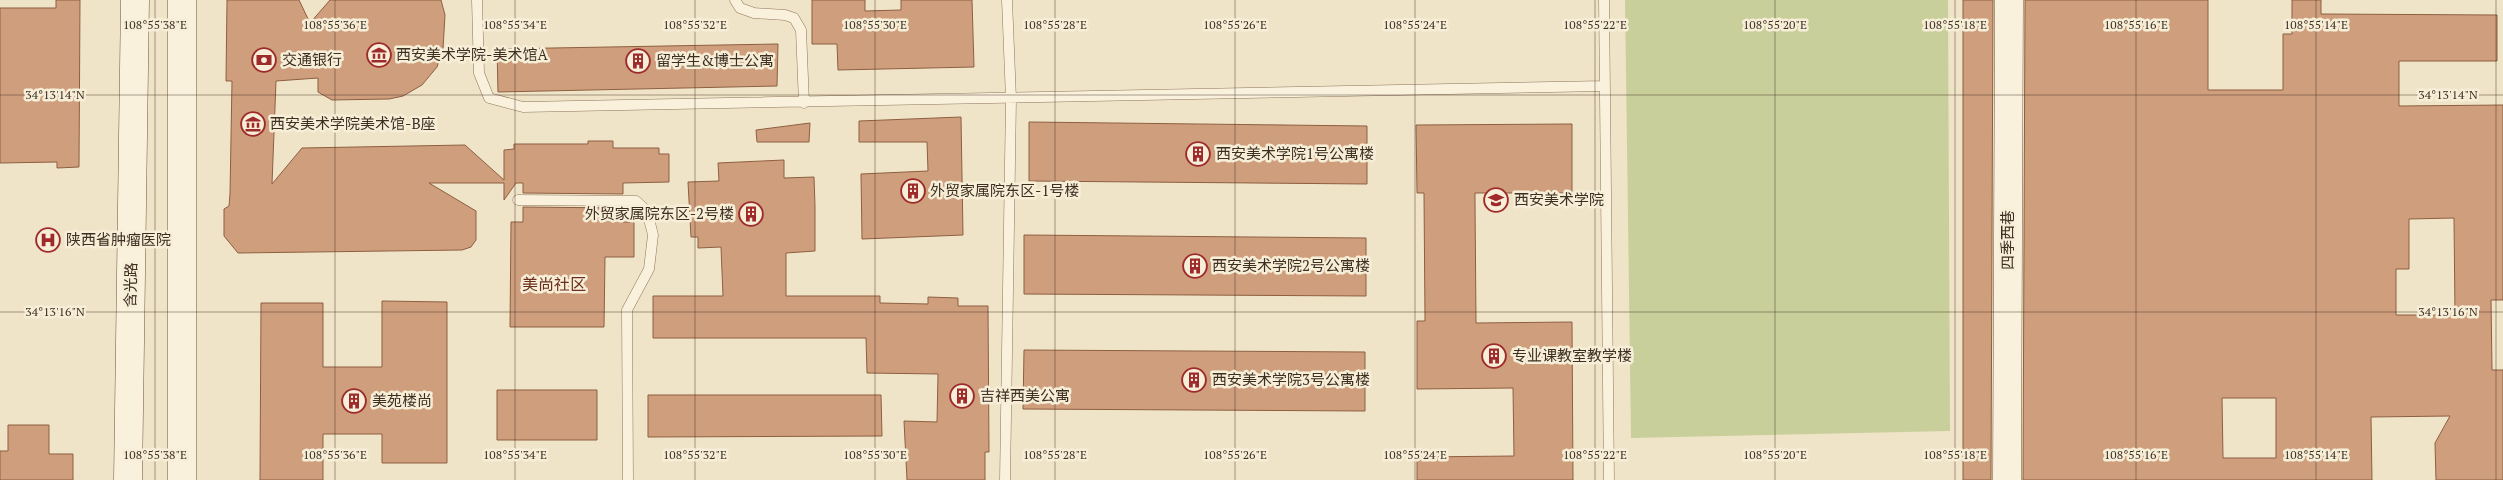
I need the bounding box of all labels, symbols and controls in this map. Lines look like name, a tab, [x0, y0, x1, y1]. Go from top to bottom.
text: 108°55'38"E	[123, 17, 187, 32]
text: 108°55'36"E	[303, 17, 367, 32]
text: 108°55'34"E	[483, 17, 547, 32]
text: 108°55'32"E	[663, 17, 727, 32]
text: 108°55'30"E	[843, 17, 907, 32]
text: 108°55'28"E	[1023, 17, 1087, 32]
text: 108°55'26"E	[1203, 17, 1267, 32]
text: 108°55'24"E	[1383, 17, 1447, 32]
text: 108°55'22"E	[1563, 17, 1627, 32]
text: 108°55'20"E	[1743, 17, 1807, 32]
text: 108°55'18"E	[1923, 17, 1987, 32]
text: 108°55'16"E	[2104, 17, 2168, 32]
text: 108°55'14"E	[2284, 17, 2348, 32]
museum icon: 西安美术学院-美术馆A	[366, 42, 392, 68]
place label: 西安美术学院-美术馆A	[396, 44, 548, 64]
bank icon: 交通银行	[251, 47, 277, 73]
building icon: 留学生&博士公寓	[625, 48, 651, 74]
place label: 交通银行	[282, 49, 342, 69]
place label: 留学生&博士公寓	[656, 50, 774, 70]
text: 34°13'14"N	[25, 87, 85, 102]
text: 34°13'14"N	[2418, 87, 2478, 102]
museum icon: 西安美术学院美术馆-B座	[240, 111, 266, 137]
place label: 西安美术学院美术馆-B座	[270, 113, 436, 133]
building icon: 西安美术学院1号公寓楼	[1185, 141, 1211, 167]
place label: 西安美术学院1号公寓楼	[1216, 143, 1374, 163]
building icon: 外贸家属院东区-1号楼	[900, 178, 926, 204]
place label: 外贸家属院东区-1号楼	[930, 180, 1079, 200]
school or university icon: 西安美术学院	[1483, 187, 1509, 213]
place label: 西安美术学院	[1514, 189, 1604, 209]
building icon: 外贸家属院东区-2号楼	[738, 201, 764, 227]
place label: 外贸家属院东区-2号楼	[585, 203, 734, 223]
street label: 四季西巷	[1997, 210, 2017, 270]
hospital icon: 陕西省肿瘤医院	[35, 227, 61, 253]
place label: 陕西省肿瘤医院	[66, 229, 171, 249]
building icon: 西安美术学院2号公寓楼	[1182, 253, 1208, 279]
place label: 西安美术学院2号公寓楼	[1212, 255, 1370, 275]
street label: 含光路	[120, 262, 140, 308]
district label: 美尚社区	[522, 273, 586, 295]
text: 34°13'16"N	[25, 304, 85, 319]
text: 34°13'16"N	[2418, 304, 2478, 319]
building icon: 专业课教室教学楼	[1481, 343, 1507, 369]
place label: 专业课教室教学楼	[1512, 345, 1632, 365]
building icon: 西安美术学院3号公寓楼	[1181, 367, 1207, 393]
place label: 西安美术学院3号公寓楼	[1212, 369, 1370, 389]
building icon: 吉祥西美公寓	[949, 383, 975, 409]
place label: 吉祥西美公寓	[980, 385, 1070, 405]
building icon: 美苑楼尚	[341, 388, 367, 414]
place label: 美苑楼尚	[372, 390, 432, 410]
text: 108°55'38"E	[123, 447, 187, 462]
text: 108°55'36"E	[303, 447, 367, 462]
text: 108°55'34"E	[483, 447, 547, 462]
text: 108°55'32"E	[663, 447, 727, 462]
text: 108°55'30"E	[843, 447, 907, 462]
text: 108°55'28"E	[1023, 447, 1087, 462]
text: 108°55'26"E	[1203, 447, 1267, 462]
text: 108°55'24"E	[1383, 447, 1447, 462]
text: 108°55'22"E	[1563, 447, 1627, 462]
text: 108°55'20"E	[1743, 447, 1807, 462]
text: 108°55'18"E	[1923, 447, 1987, 462]
text: 108°55'16"E	[2104, 447, 2168, 462]
text: 108°55'14"E	[2284, 447, 2348, 462]

